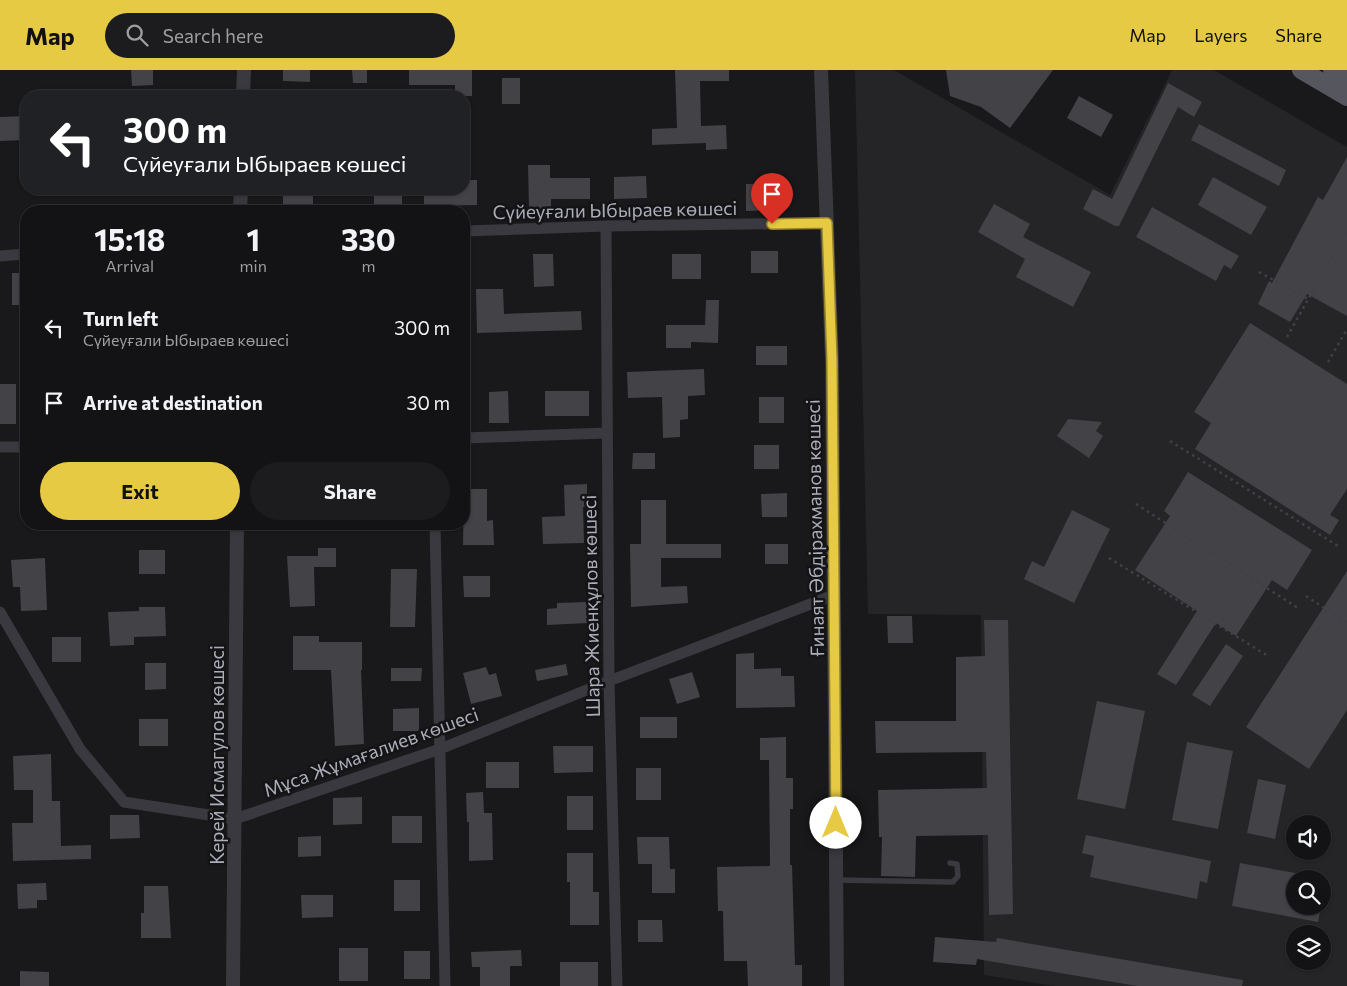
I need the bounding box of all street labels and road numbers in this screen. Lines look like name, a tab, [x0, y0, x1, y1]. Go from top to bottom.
street label: Сүйеуғали Ыбыраев көшесi	[492, 196, 738, 223]
street label: Ғинаят Әбдірахманов көшесі	[801, 399, 828, 657]
street label: Шара Жиенқұлов көшесі	[577, 495, 604, 717]
street label: Керей Исмагулов көшесі	[205, 645, 228, 865]
street label: Мұса Жұмағалиев көшесі	[260, 702, 481, 801]

